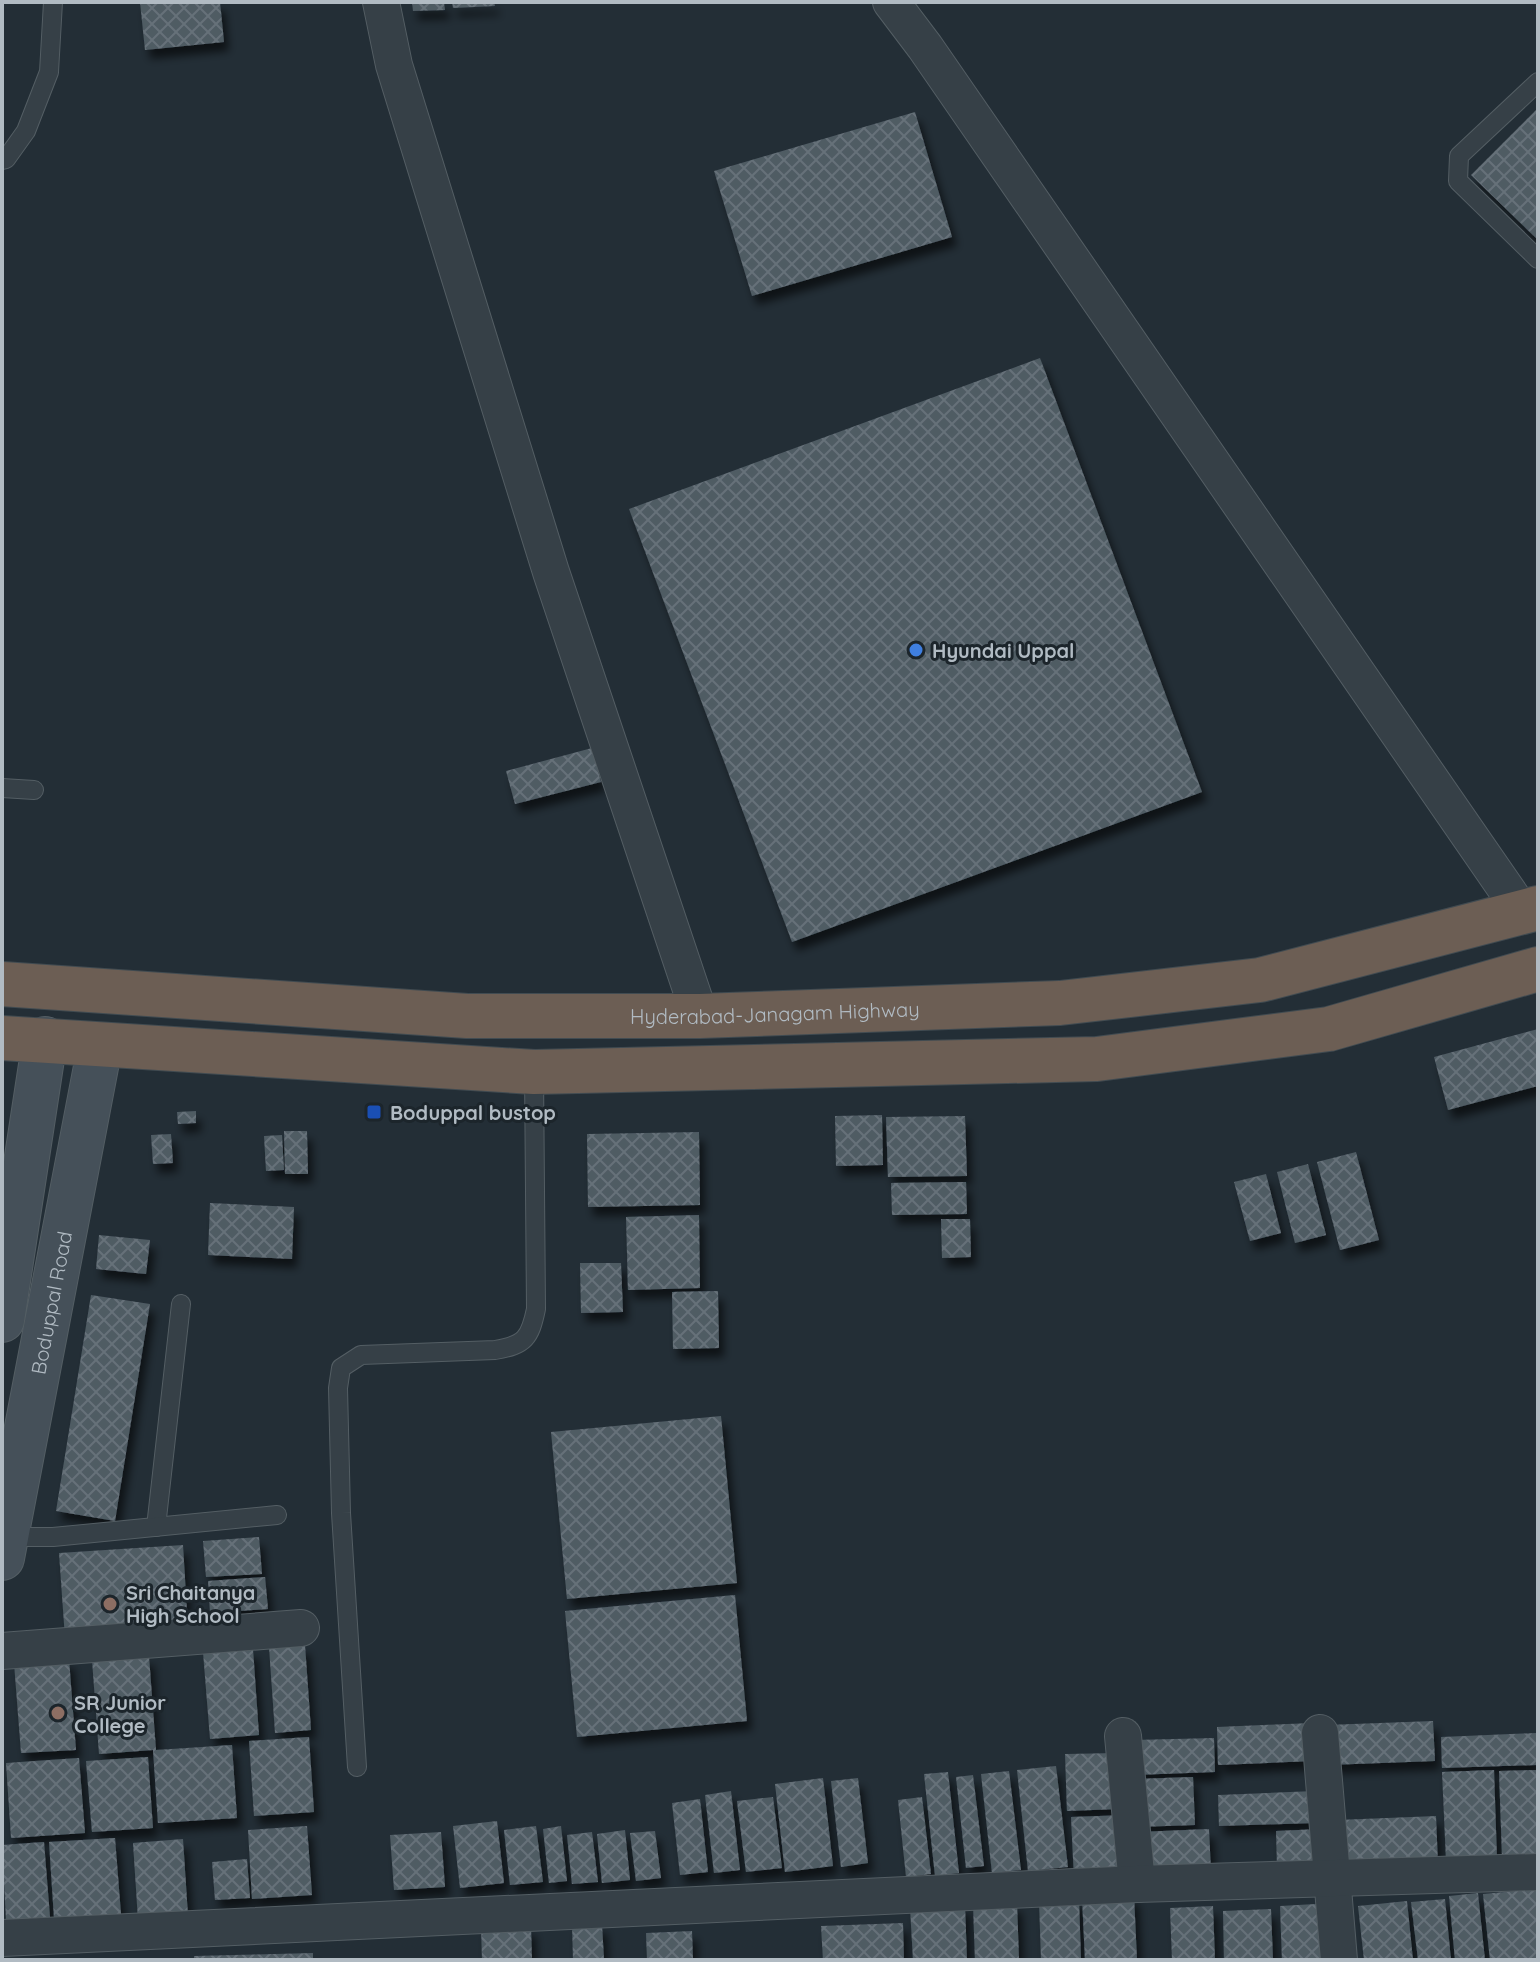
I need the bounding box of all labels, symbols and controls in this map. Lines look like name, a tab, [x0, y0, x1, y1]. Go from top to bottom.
place label: Hyundai Uppal	[932, 638, 1074, 663]
marker: Hyundai Uppal	[907, 641, 925, 659]
street label: Hyderabad-Janagam Highway	[630, 996, 920, 1029]
place label: Boduppal bustop	[390, 1100, 556, 1125]
marker: Boduppal bustop	[365, 1103, 383, 1121]
street label: Boduppal Road	[25, 1229, 77, 1376]
place label: Sri Chaitanya High School	[126, 1580, 255, 1628]
marker: Sri Chaitanya High School	[101, 1595, 119, 1613]
place label: SR Junior College	[74, 1690, 166, 1738]
marker: SR Junior College	[49, 1704, 67, 1722]

